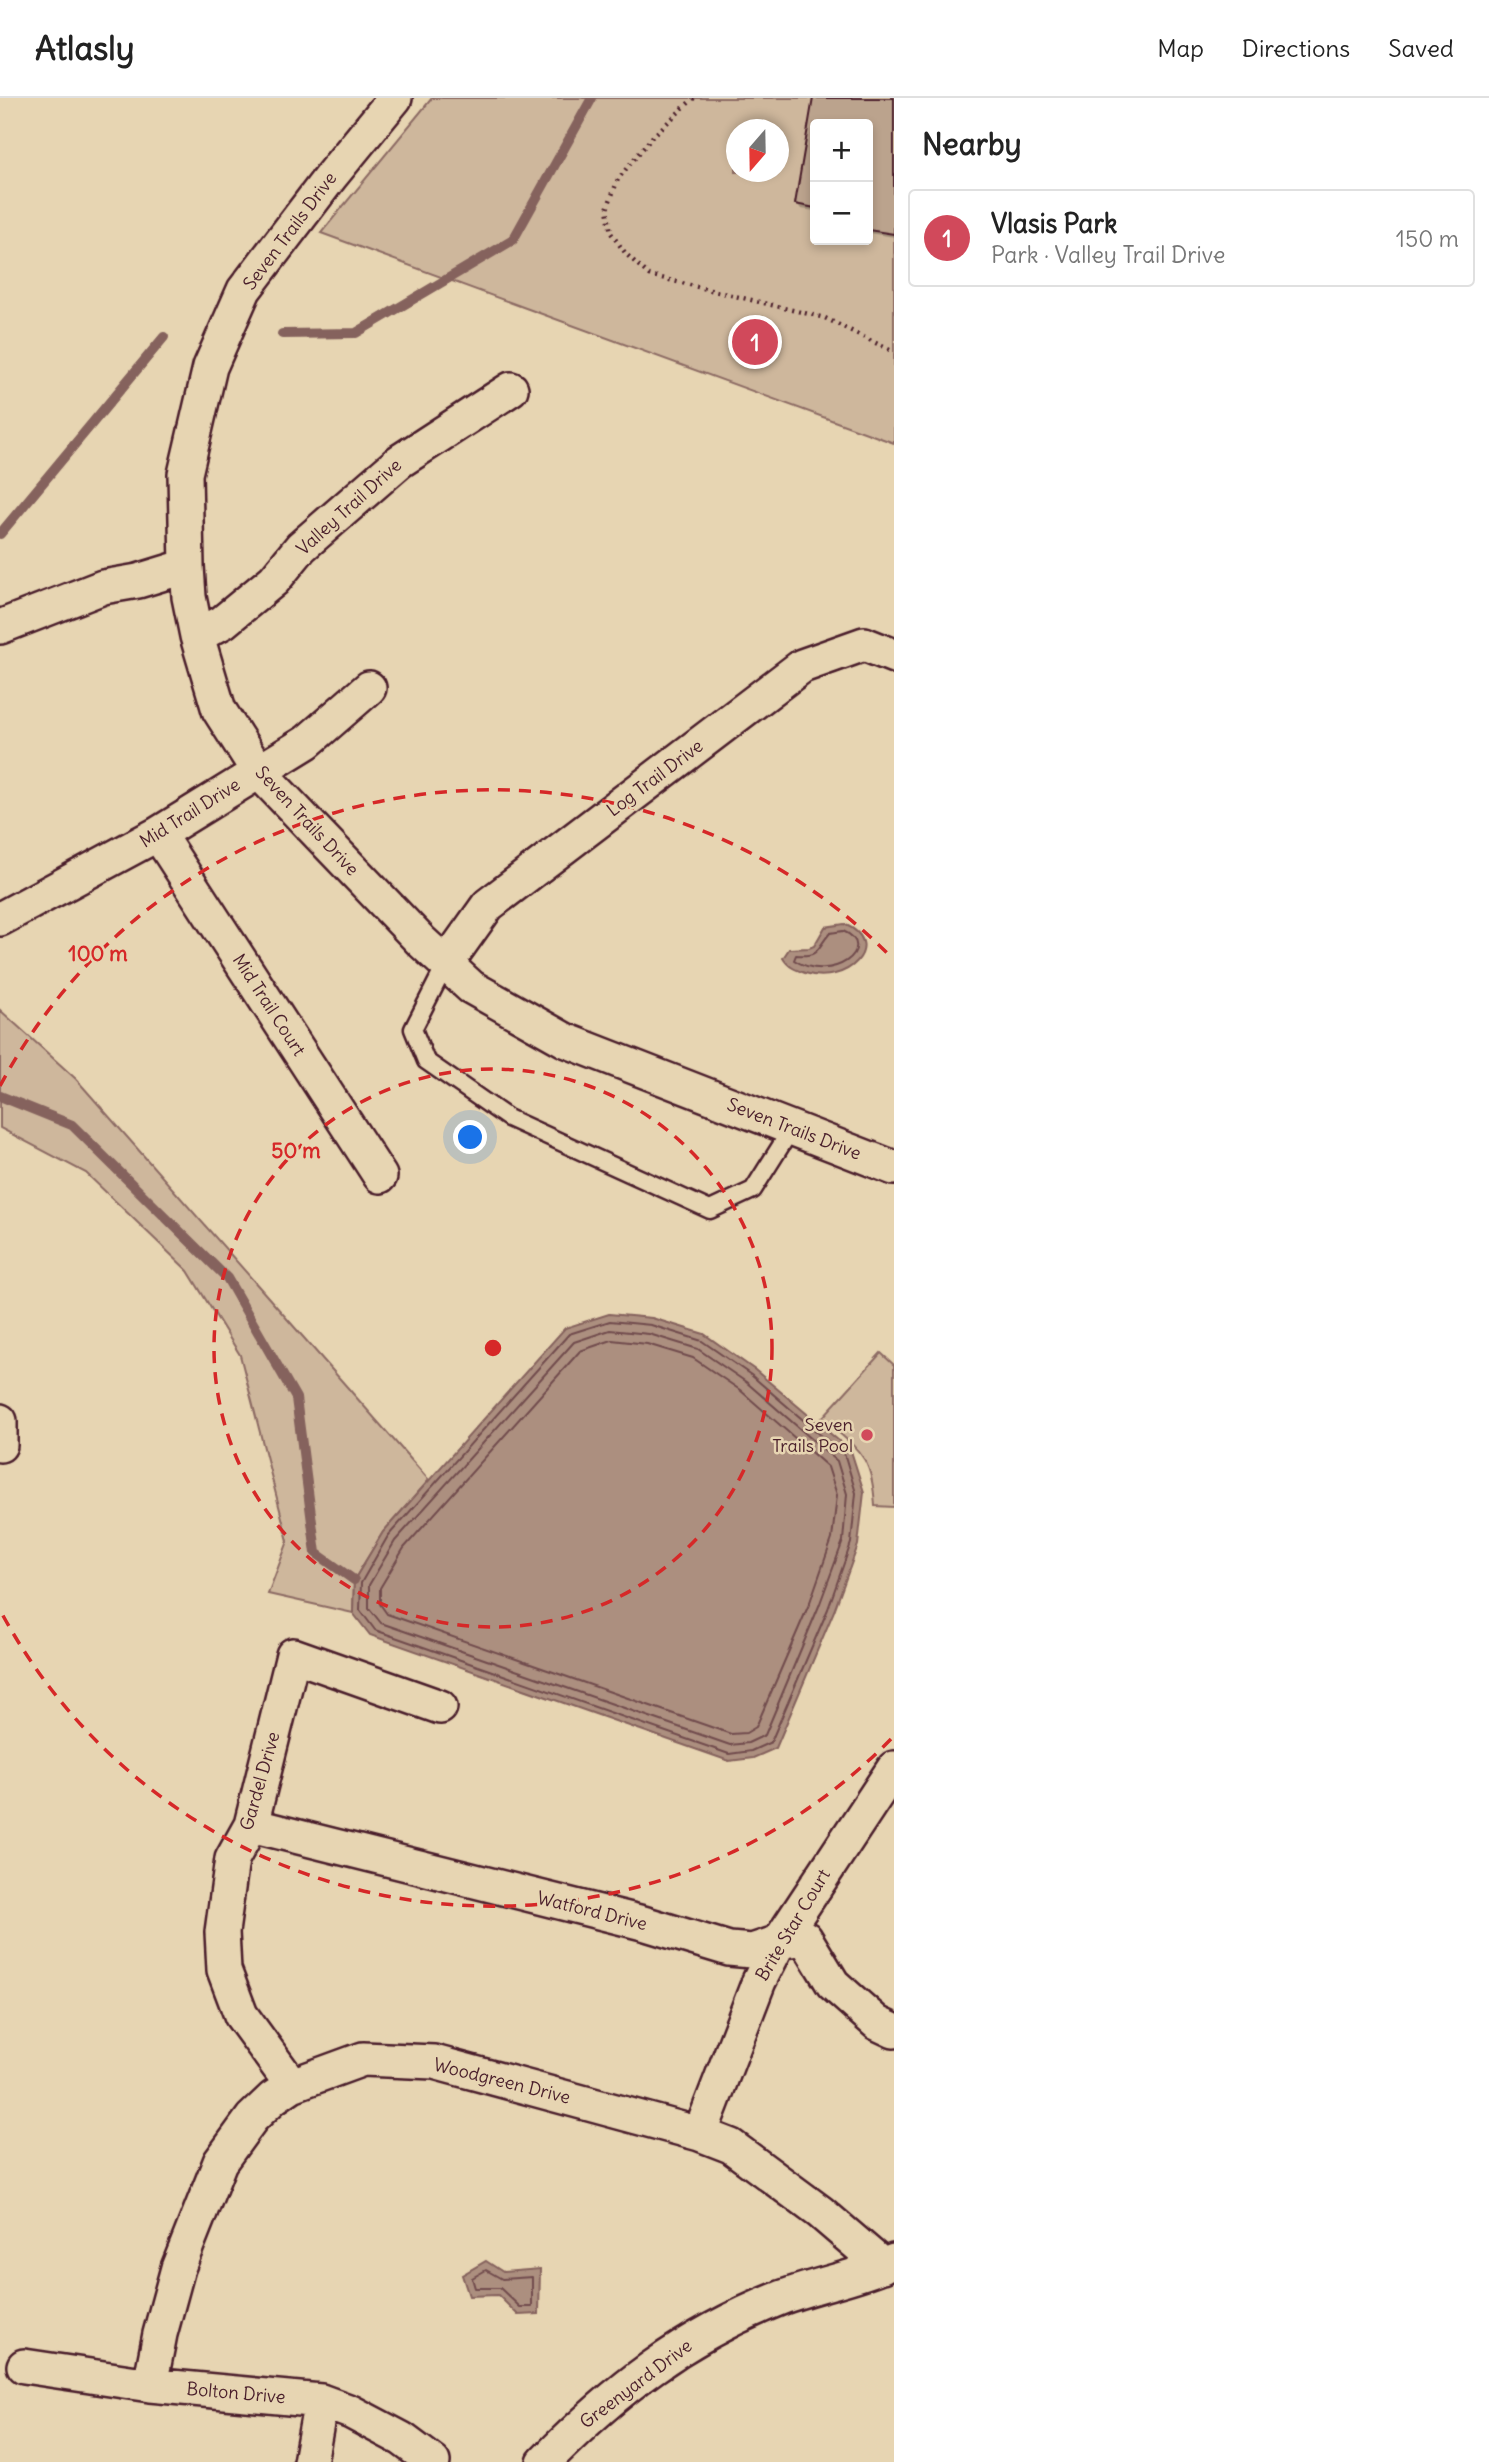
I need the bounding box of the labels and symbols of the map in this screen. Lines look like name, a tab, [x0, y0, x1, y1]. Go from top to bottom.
north arrow	[726, 119, 789, 182]
street label: Seven Trails Drive	[238, 167, 341, 294]
pin: 1	[732, 316, 778, 368]
street label: Valley Trail Drive	[291, 453, 406, 560]
street label: Log Trail Drive	[602, 734, 707, 821]
street label: Seven Trails Drive	[251, 761, 364, 880]
street label: Mid Trail Drive	[135, 773, 244, 853]
text: 100 m	[68, 940, 128, 967]
street label: Mid Trail Court	[228, 949, 311, 1060]
street label: Seven Trails Drive	[724, 1092, 864, 1165]
your location	[453, 1120, 487, 1154]
text: 50 m	[271, 1137, 321, 1164]
centre of rings	[481, 1336, 505, 1360]
place label: Seven Trails Pool	[772, 1413, 853, 1457]
marker: Seven Trails Pool	[859, 1427, 875, 1443]
street label: Gardel Drive	[234, 1729, 285, 1833]
street label: Brite Star Court	[750, 1865, 835, 1985]
street label: Watford Drive	[535, 1886, 649, 1935]
street label: Woodgreen Drive	[431, 2052, 573, 2109]
street label: Greenyard Drive	[575, 2334, 696, 2433]
street label: Bolton Drive	[186, 2377, 287, 2408]

